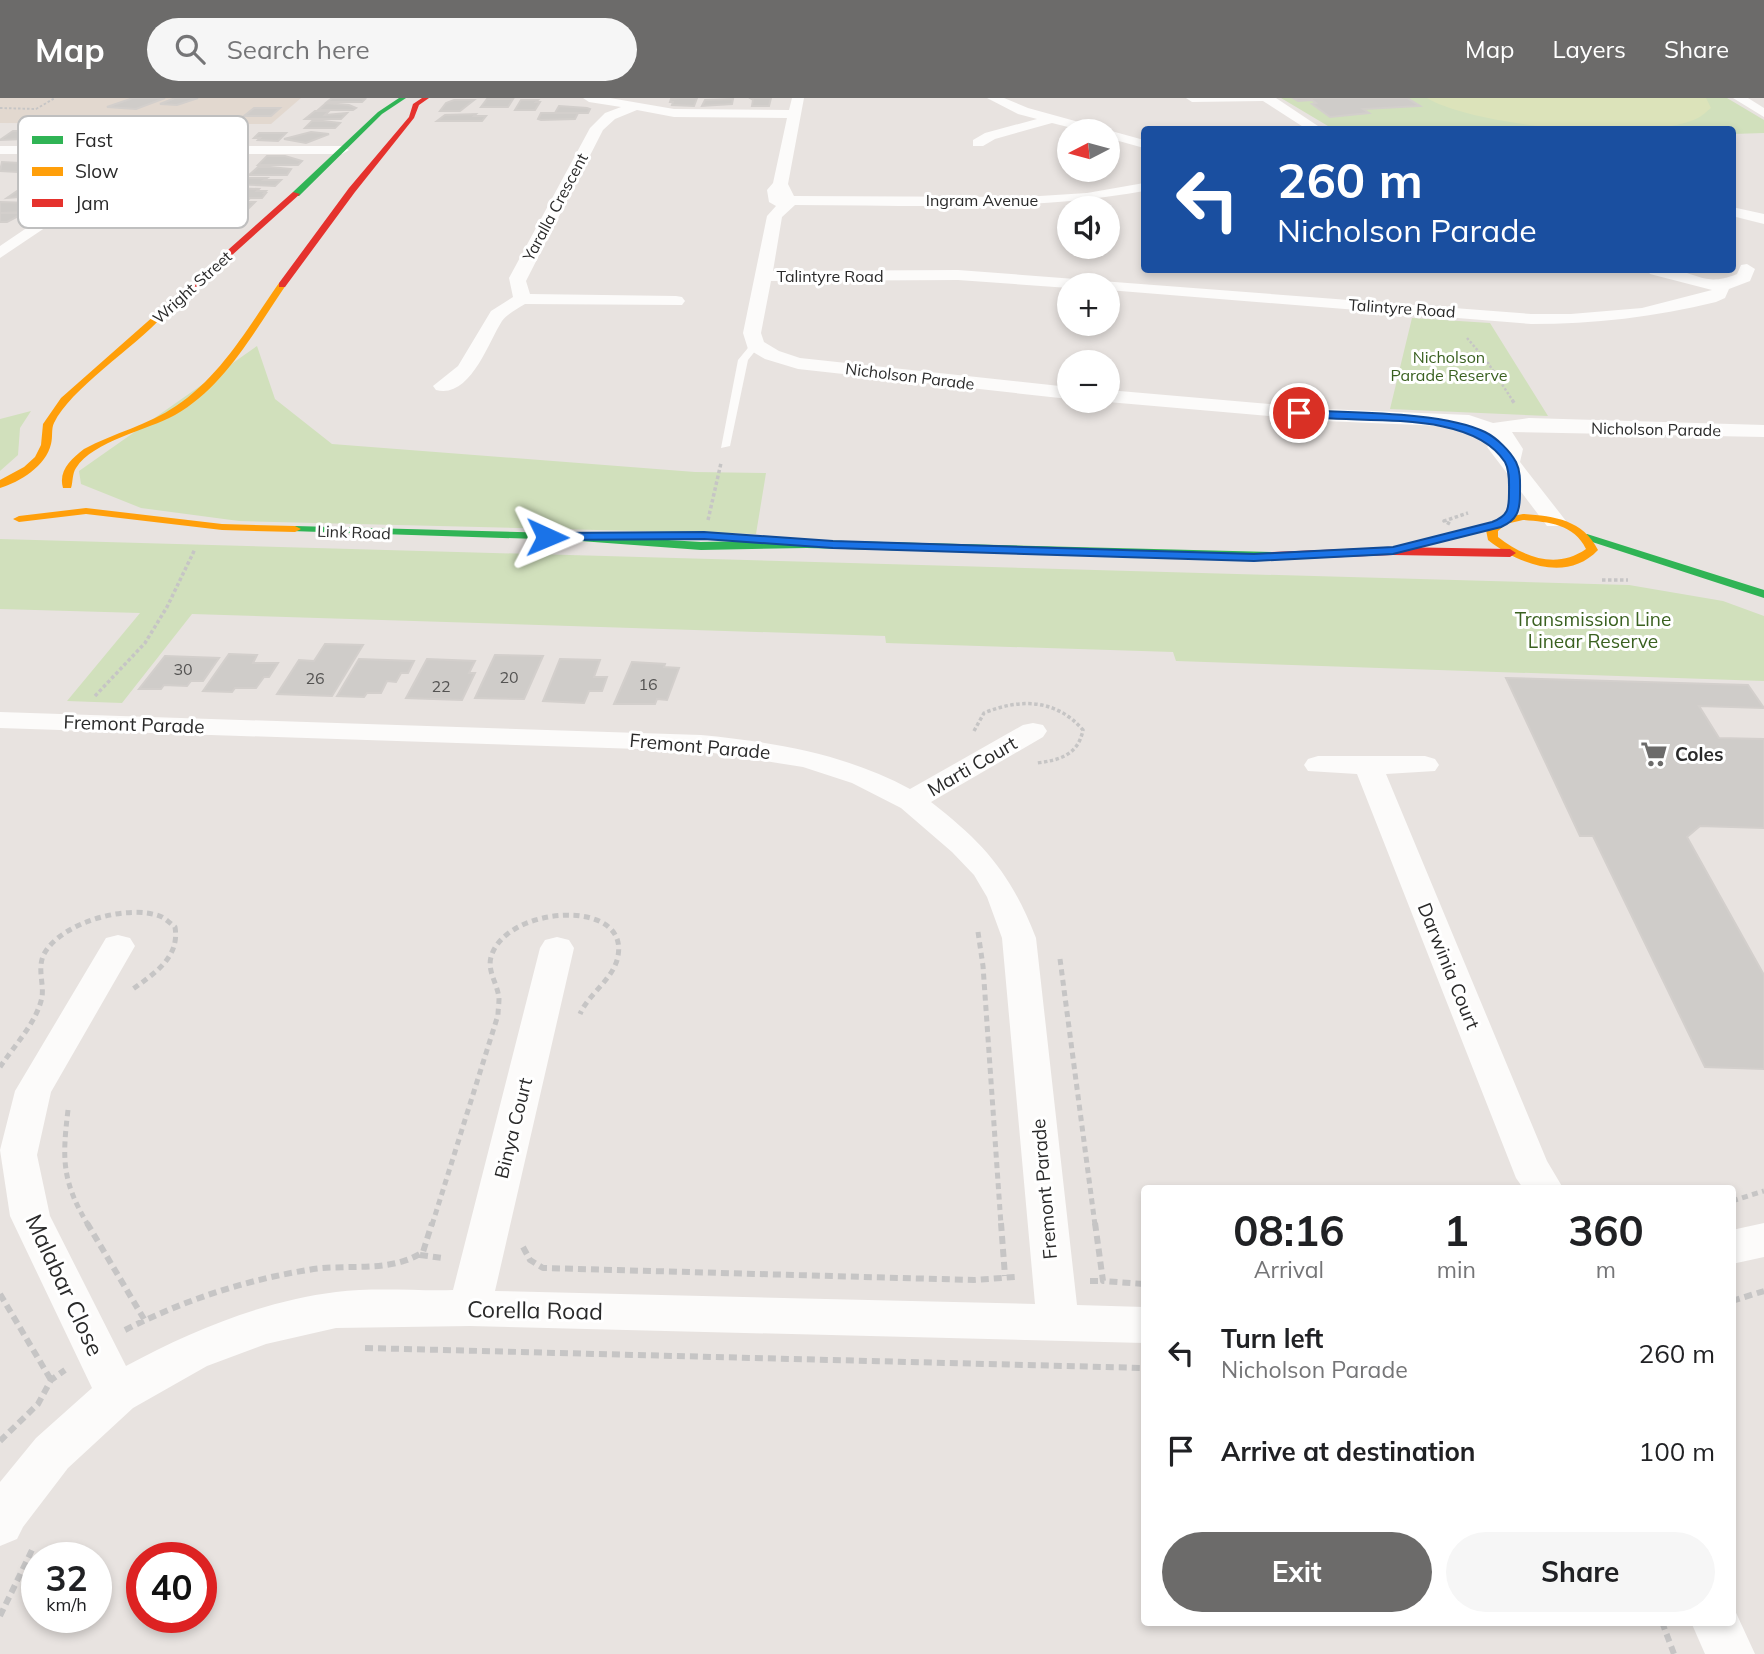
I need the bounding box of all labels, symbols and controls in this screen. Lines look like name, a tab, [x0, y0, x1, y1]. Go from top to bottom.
search box	[147, 18, 637, 81]
text: Map	[35, 29, 105, 70]
icon: search	[171, 30, 209, 68]
text: Search here	[227, 33, 370, 66]
text: Map	[1465, 34, 1514, 64]
text: Layers	[1552, 34, 1626, 64]
text: Share	[1664, 34, 1729, 64]
legend	[18, 116, 248, 228]
north arrow	[1057, 119, 1120, 182]
map controls	[1057, 119, 1120, 413]
text: Fast	[75, 128, 113, 152]
street label: Yaralla Crescent	[518, 149, 592, 265]
text: 260 m	[1277, 149, 1423, 210]
icon: left	[1162, 154, 1253, 245]
text: Slow	[75, 159, 119, 183]
street label: Ingram Avenue	[926, 190, 1038, 210]
text: Jam	[75, 191, 109, 215]
button: sound	[1057, 196, 1120, 259]
text: Nicholson Parade	[1277, 210, 1537, 250]
street label: Wright Street	[148, 246, 236, 328]
street label: Talintyre Road	[776, 266, 884, 286]
button: +	[1057, 273, 1120, 336]
street label: Talintyre Road	[1348, 294, 1456, 322]
park label: Nicholson Parade Reserve	[1390, 347, 1508, 385]
button: −	[1057, 350, 1120, 413]
street label: Nicholson Parade	[844, 358, 976, 394]
pin	[1269, 383, 1329, 443]
icon: arrive	[1280, 394, 1318, 432]
street label: Nicholson Parade	[1591, 418, 1721, 440]
position arrow	[510, 500, 584, 574]
street label: Link Road	[317, 521, 391, 543]
park label: Transmission Line Linear Reserve	[1515, 607, 1671, 653]
house number: 30	[173, 659, 193, 679]
house number: 20	[499, 667, 519, 687]
house number: 26	[305, 668, 325, 688]
house number: 16	[638, 674, 658, 694]
house number: 22	[431, 676, 451, 696]
street label: Fremont Parade	[63, 710, 205, 738]
street label: Fremont Parade	[629, 728, 771, 764]
street label: Marti Court	[923, 731, 1021, 801]
supermarket icon: Coles	[1639, 739, 1669, 769]
place label: Coles	[1675, 742, 1724, 766]
street label: Darwinia Court	[1413, 899, 1485, 1033]
street label: Binya Court	[489, 1075, 537, 1181]
street label: Fremont Parade	[1026, 1118, 1062, 1260]
text: 08:16	[1233, 1204, 1344, 1257]
text: 1	[1444, 1204, 1469, 1257]
text: 360	[1568, 1204, 1644, 1257]
street label: Malabar Close	[20, 1210, 110, 1360]
text: Arrival	[1254, 1255, 1324, 1284]
text: min	[1437, 1255, 1476, 1284]
text: m	[1596, 1255, 1616, 1284]
street label: Corella Road	[467, 1294, 603, 1326]
text: Turn left	[1221, 1322, 1323, 1355]
icon: left	[1162, 1334, 1200, 1372]
text: 260 m	[1639, 1337, 1715, 1370]
text: Nicholson Parade	[1221, 1355, 1408, 1384]
icon: arrive	[1162, 1432, 1200, 1470]
text: Arrive at destination	[1221, 1435, 1476, 1468]
text: 100 m	[1639, 1435, 1715, 1468]
button: Exit	[1162, 1532, 1432, 1612]
button: Share	[1446, 1532, 1715, 1612]
speed limit sign: 40	[126, 1542, 217, 1633]
text: 32	[45, 1556, 88, 1600]
text: km/h	[46, 1593, 87, 1616]

